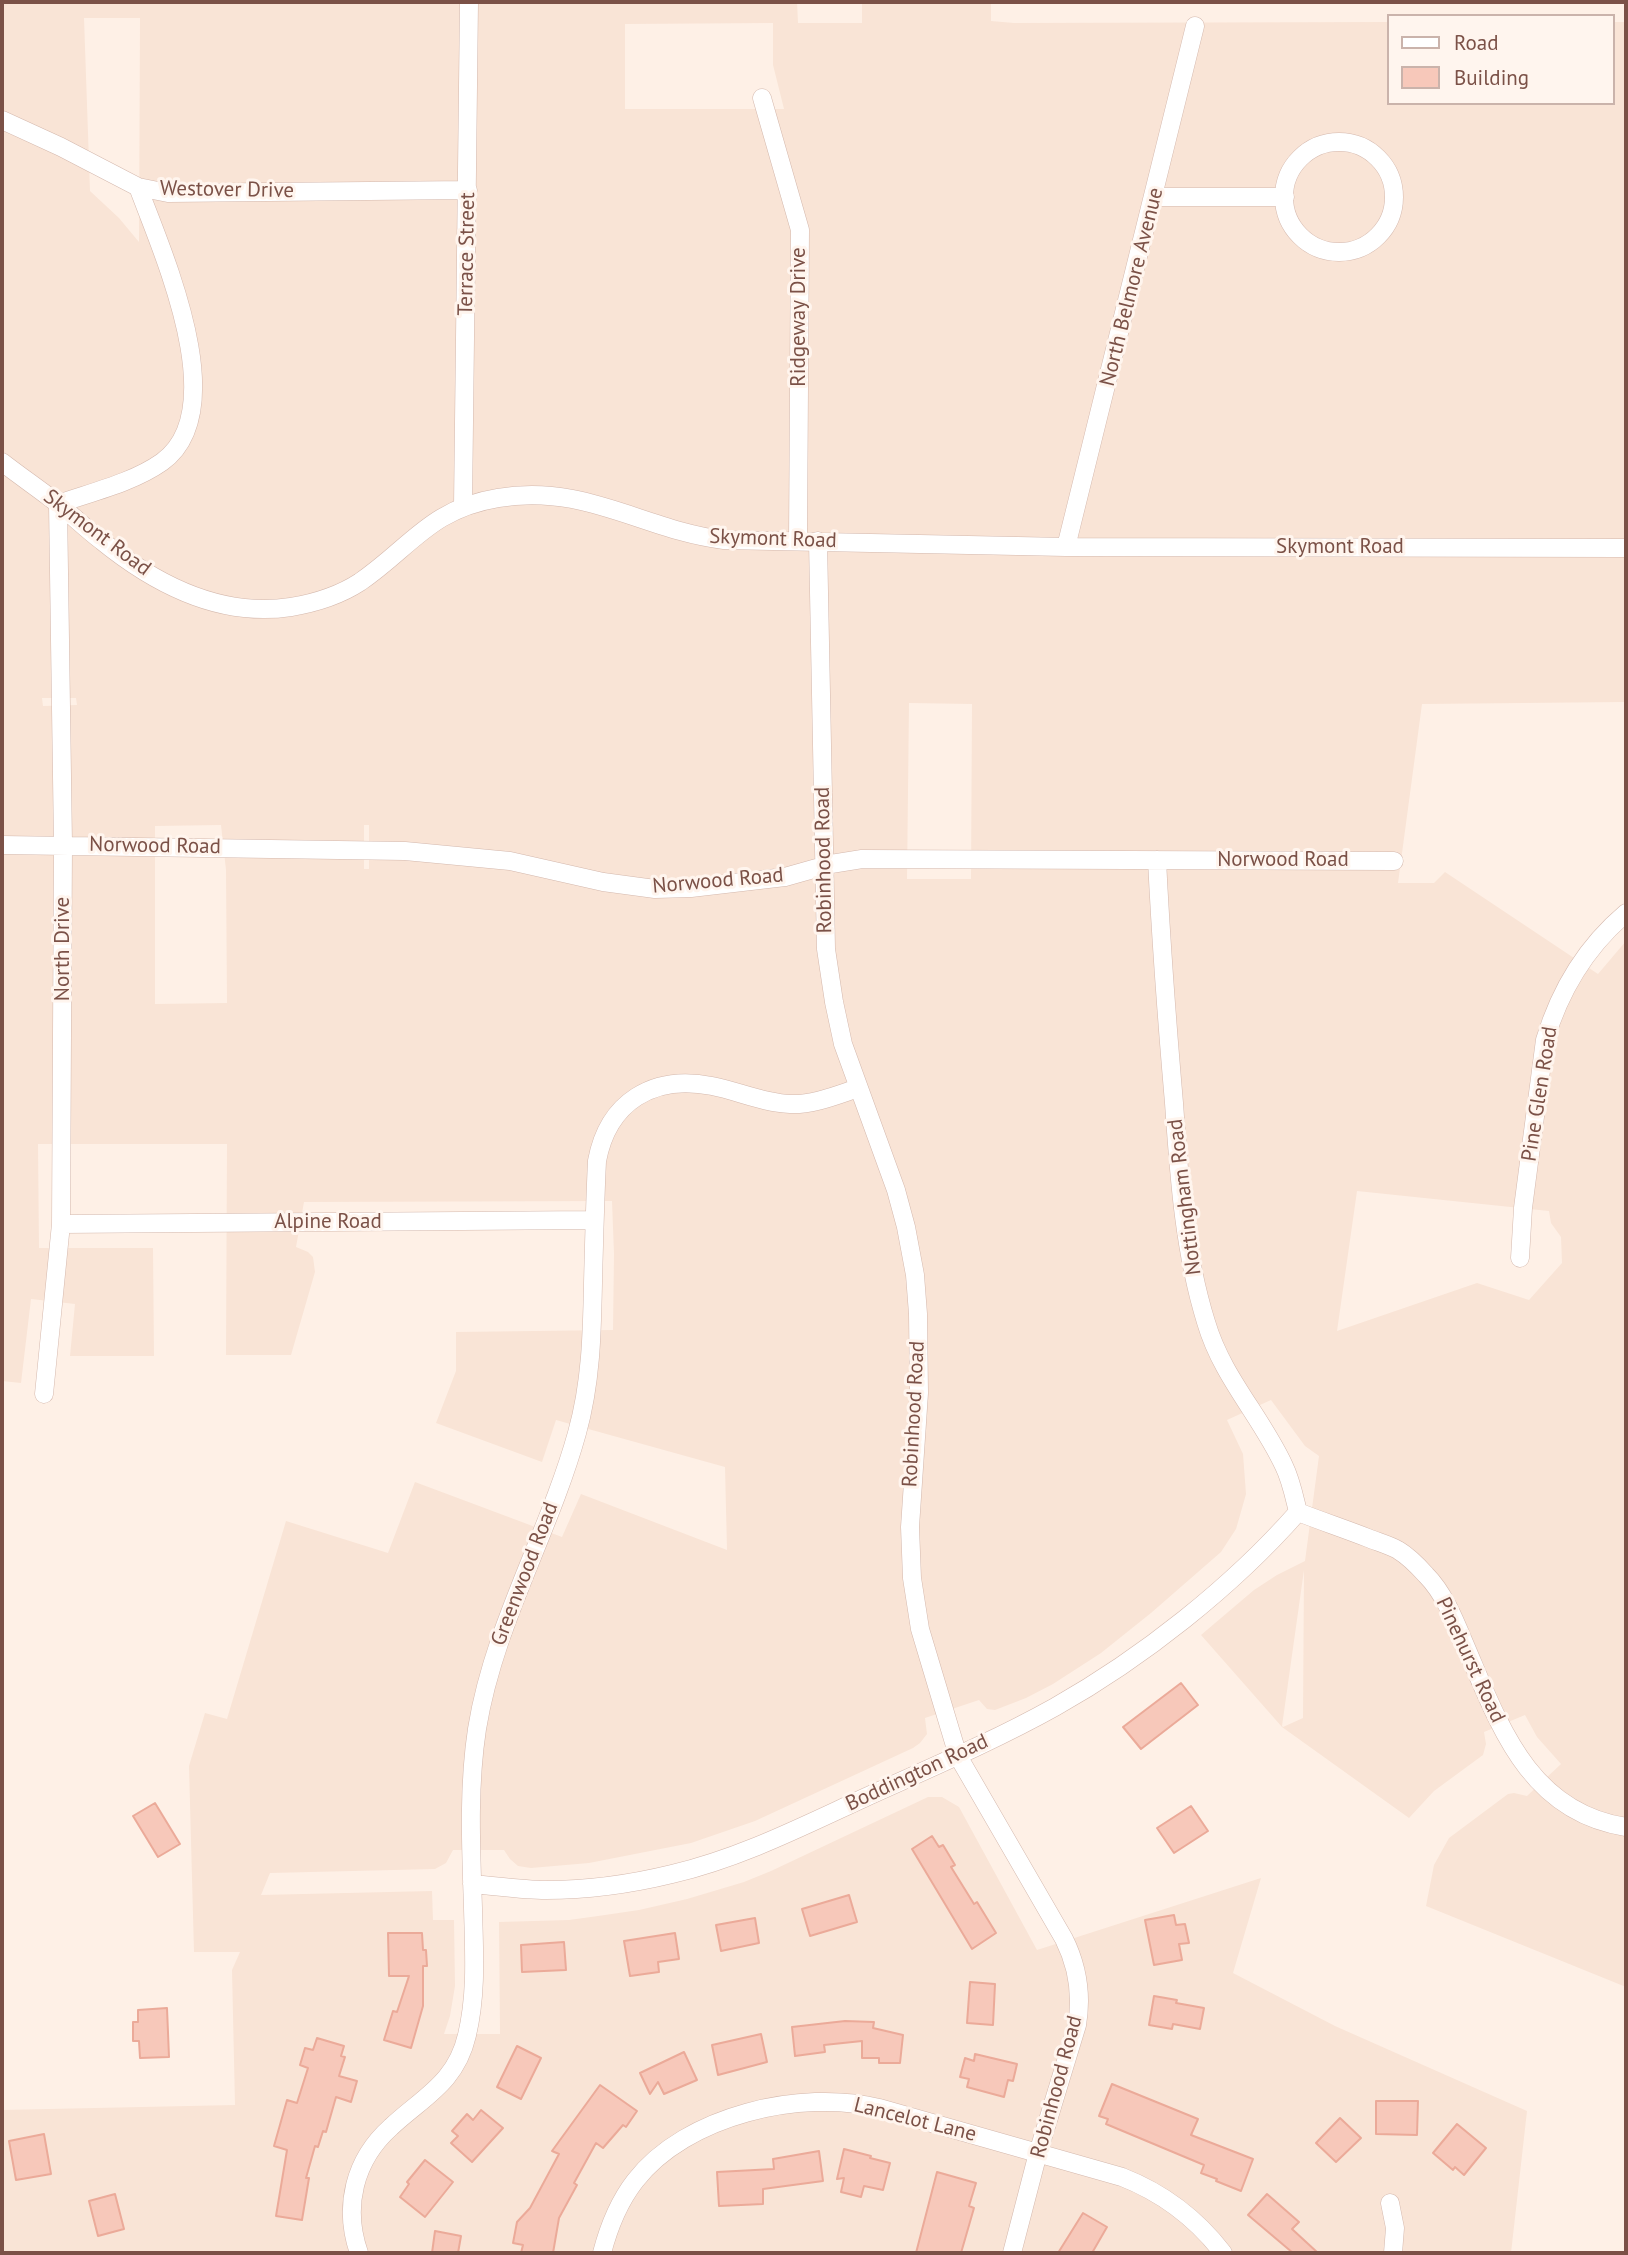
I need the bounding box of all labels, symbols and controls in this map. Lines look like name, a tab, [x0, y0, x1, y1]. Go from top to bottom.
legend	[1386, 14, 1614, 105]
text: Road	[1454, 29, 1498, 56]
text: Building	[1454, 64, 1529, 91]
street label: Westover Drive	[160, 176, 294, 204]
street label: North Belmore Avenue	[1095, 185, 1169, 389]
street label: Terrace Street	[453, 192, 481, 316]
street label: Ridgeway Drive	[786, 247, 812, 387]
street label: Skymont Road	[38, 484, 156, 582]
street label: Skymont Road	[709, 524, 837, 554]
street label: Skymont Road	[1276, 534, 1404, 560]
street label: Robinhood Road	[810, 787, 838, 933]
street label: Norwood Road	[89, 832, 221, 860]
street label: Norwood Road	[1217, 847, 1349, 873]
street label: Norwood Road	[651, 863, 785, 899]
street label: North Drive	[50, 897, 76, 1001]
street label: Pine Glen Road	[1517, 1025, 1563, 1163]
street label: Nottingham Road	[1163, 1118, 1207, 1276]
street label: Alpine Road	[274, 1209, 382, 1235]
street label: Robinhood Road	[898, 1340, 930, 1488]
street label: Greenwood Road	[486, 1499, 564, 1649]
street label: Pinehurst Road	[1430, 1593, 1510, 1727]
street label: Boddington Road	[842, 1729, 992, 1817]
street label: Robinhood Road	[1026, 2013, 1088, 2161]
street label: Lancelot Lane	[851, 2093, 979, 2147]

